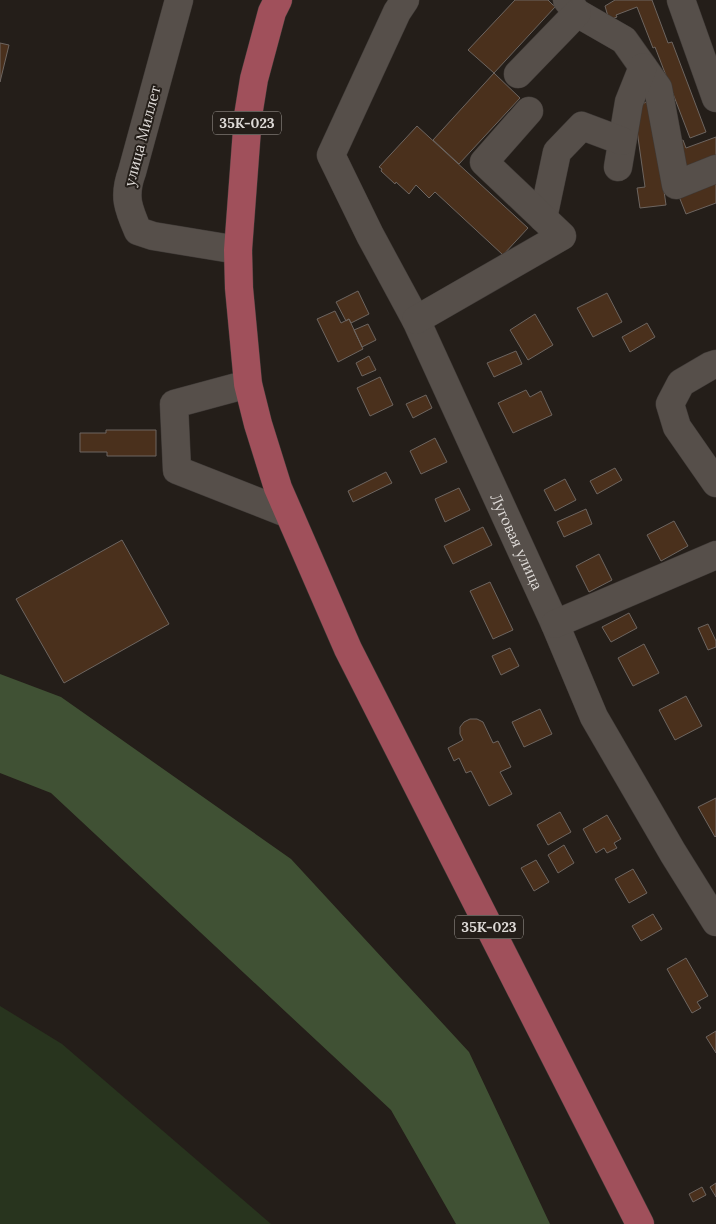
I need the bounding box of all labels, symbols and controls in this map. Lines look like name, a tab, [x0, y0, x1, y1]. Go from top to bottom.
street label: улица Миллет	[119, 83, 165, 188]
road number: 35К-023	[213, 112, 281, 134]
street label: Луговая улица	[487, 490, 548, 593]
road number: 35К-023	[455, 916, 523, 939]

